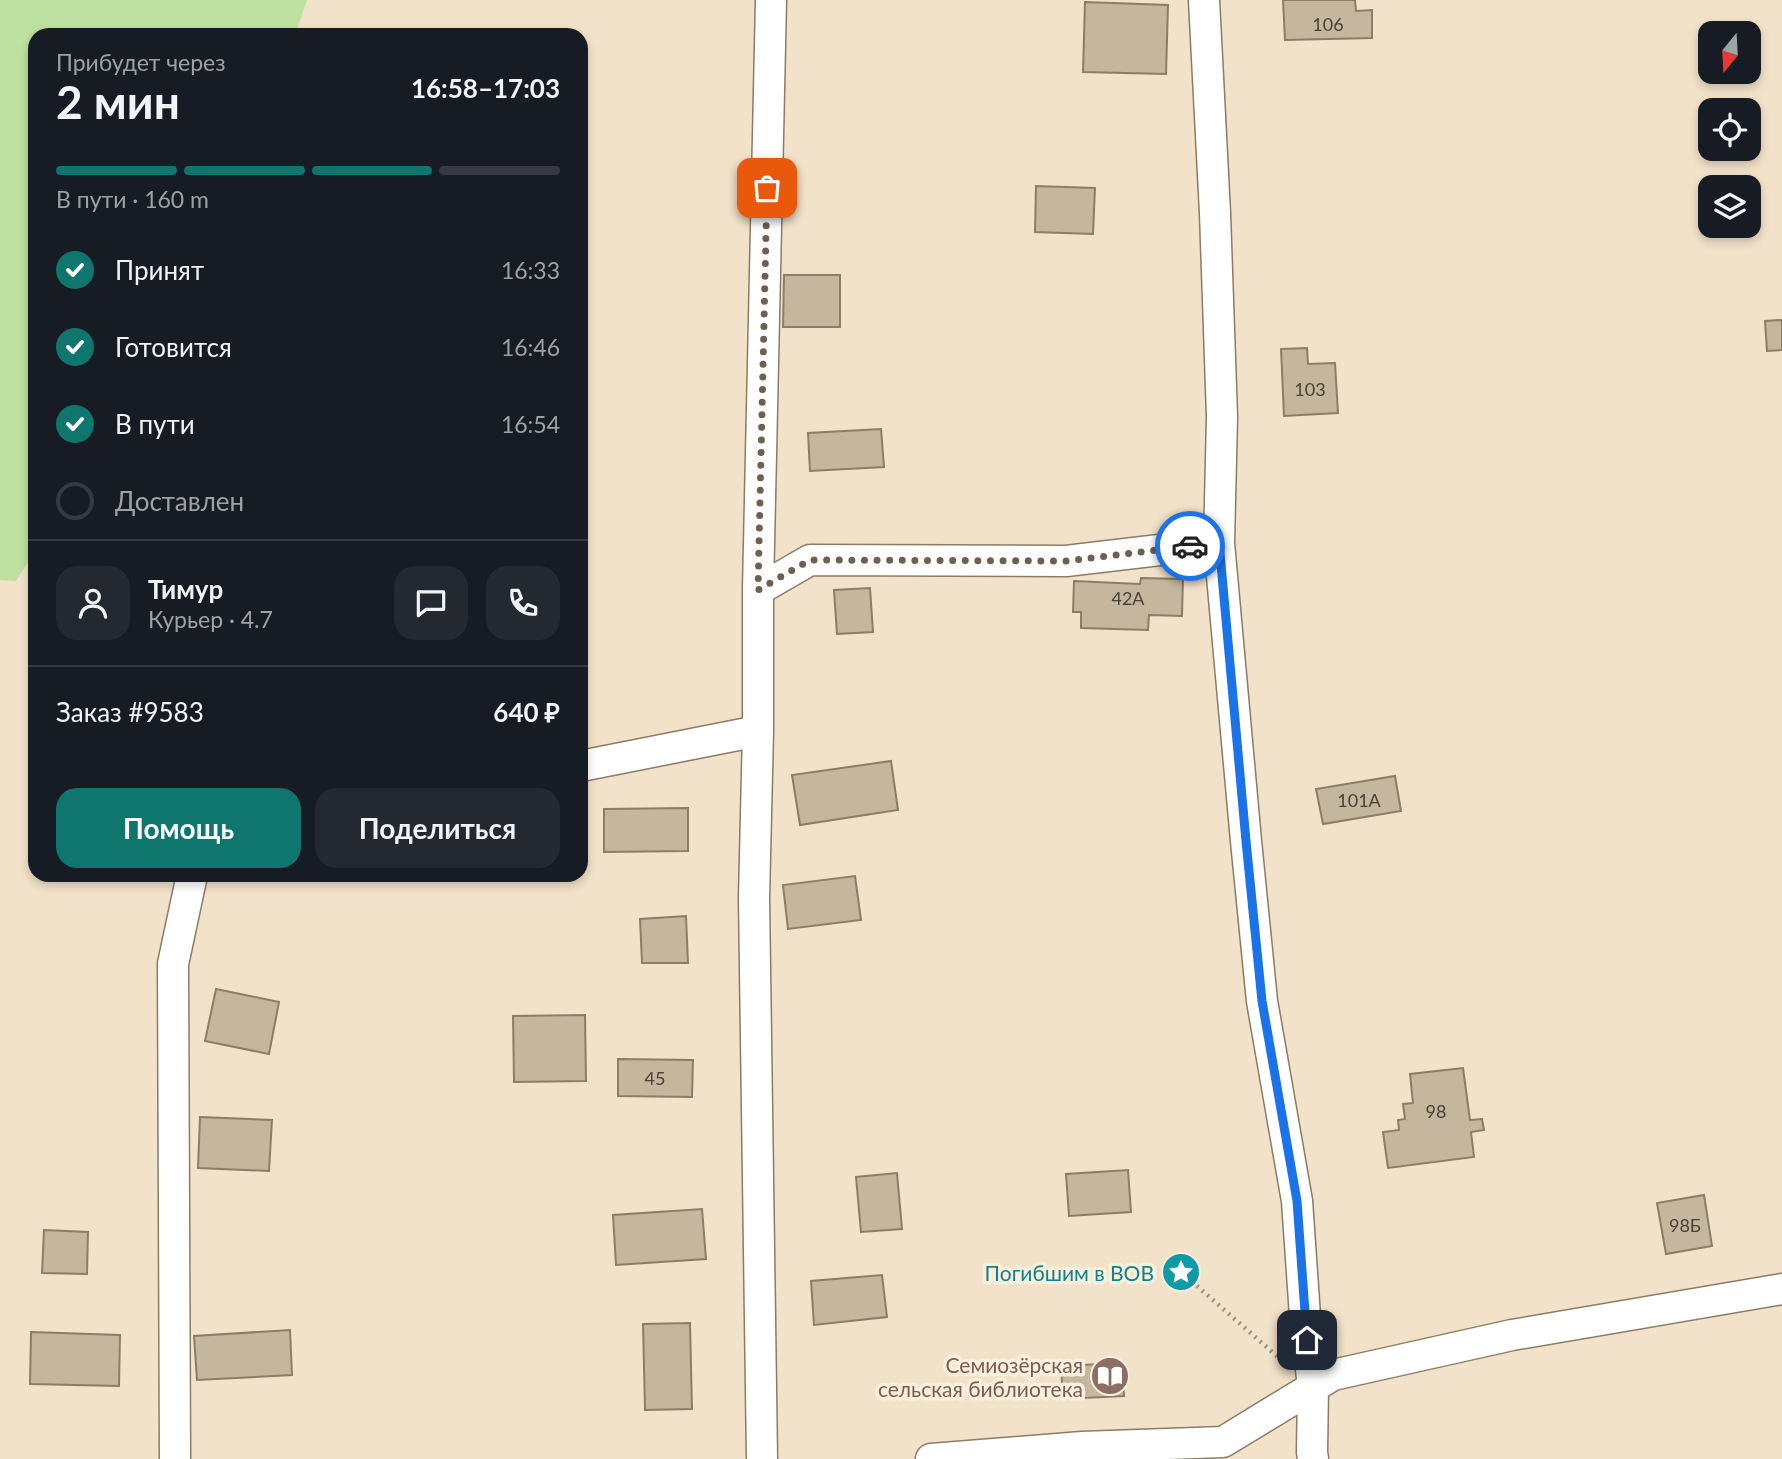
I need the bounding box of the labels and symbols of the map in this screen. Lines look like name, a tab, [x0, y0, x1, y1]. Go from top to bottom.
house number: 106	[1312, 13, 1344, 35]
north arrow	[1698, 21, 1760, 84]
pin	[737, 158, 797, 218]
house number: 103	[1294, 378, 1326, 400]
courier	[1155, 511, 1225, 581]
house number: 42А	[1111, 587, 1145, 609]
house number: 101А	[1337, 789, 1382, 811]
house number: 45	[645, 1067, 665, 1089]
house number: 98	[1426, 1100, 1446, 1122]
house number: 98Б	[1669, 1214, 1701, 1236]
place icon: Погибшим в ВОВ	[1160, 1251, 1202, 1293]
place label: Погибшим в ВОВ	[985, 1260, 1154, 1285]
pin	[1277, 1310, 1337, 1370]
place label: Семиозёрская сельская библиотека	[878, 1352, 1083, 1401]
library icon: Семиозёрская сельская библиотека	[1089, 1355, 1131, 1397]

